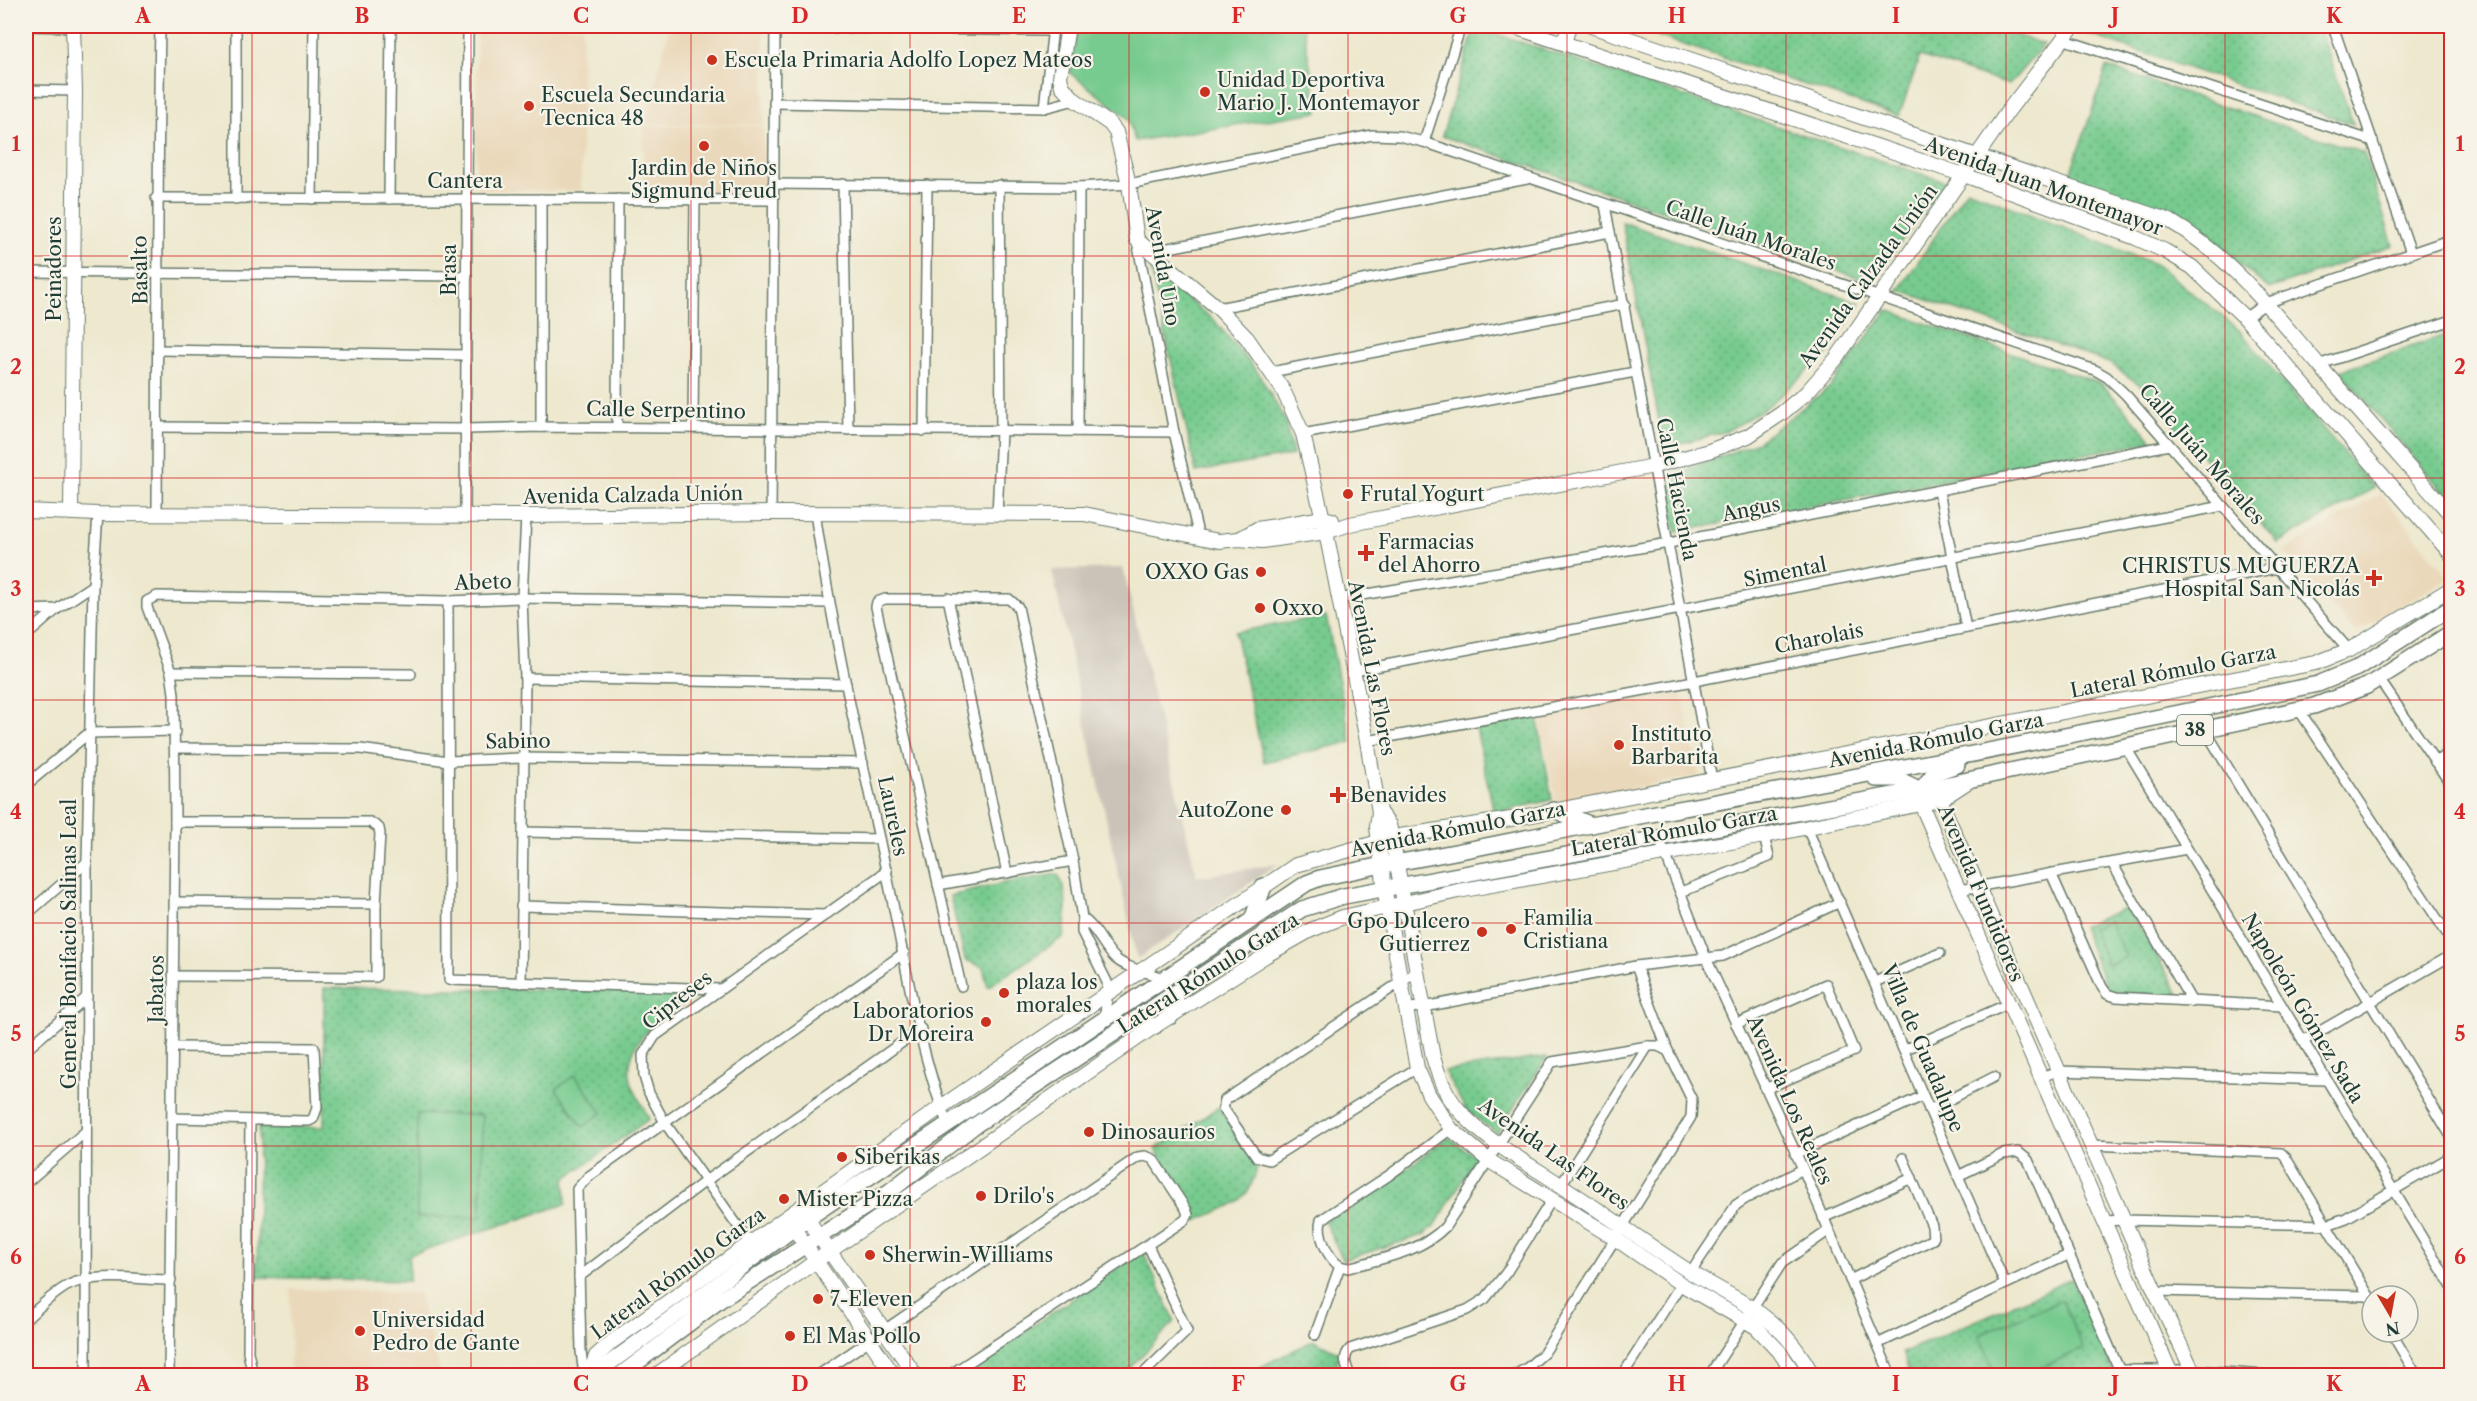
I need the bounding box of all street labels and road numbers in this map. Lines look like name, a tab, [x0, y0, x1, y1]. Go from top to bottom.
street label: Avenida Juan Montemayor	[1921, 131, 2167, 241]
street label: Cantera	[427, 169, 503, 193]
street label: Avenida Calzada Unión	[1793, 179, 1943, 373]
street label: Calle Juán Morales	[1663, 195, 1839, 275]
street label: Avenida Uno	[1140, 203, 1185, 328]
street label: Peinadores	[42, 216, 66, 322]
street label: Basalto	[127, 235, 153, 305]
street label: Brasa	[437, 244, 461, 296]
street label: Calle Juán Morales	[2134, 379, 2270, 529]
street label: Calle Serpentino	[586, 397, 746, 423]
street label: Calle Hacienda	[1651, 416, 1703, 563]
street label: Avenida Calzada Unión	[522, 481, 744, 509]
street label: Angus	[1719, 492, 1782, 527]
street label: Simental	[1741, 552, 1829, 592]
street label: Abeto	[453, 569, 512, 595]
street label: Avenida Las Flores	[1343, 577, 1401, 758]
street label: Charolais	[1772, 618, 1866, 658]
street label: Lateral Rómulo Garza	[2068, 639, 2278, 703]
street label: Avenida Rómulo Garza	[1825, 707, 2046, 773]
road number: 38	[2177, 715, 2213, 745]
street label: Sabino	[485, 728, 551, 754]
street label: Laureles	[873, 774, 913, 858]
street label: Avenida Rómulo Garza	[1347, 796, 1568, 862]
street label: General Bonifacio Salinas Leal	[57, 799, 81, 1089]
street label: Avenida Fundidores	[1932, 800, 2029, 985]
street label: Lateral Rómulo Garza	[1569, 801, 1780, 861]
street label: Lateral Rómulo Garza	[1113, 907, 1303, 1039]
street label: Napoleón Gómez Sada	[2237, 909, 2369, 1108]
street label: Jabatos	[143, 955, 169, 1026]
street label: Villa de Guadalupe	[1876, 959, 1969, 1136]
street label: Cipreses	[637, 965, 717, 1035]
street label: Avenida Los Reales	[1741, 1011, 1838, 1188]
street label: Avenida Las Flores	[1473, 1092, 1634, 1215]
street label: Lateral Rómulo Garza	[586, 1202, 770, 1344]

